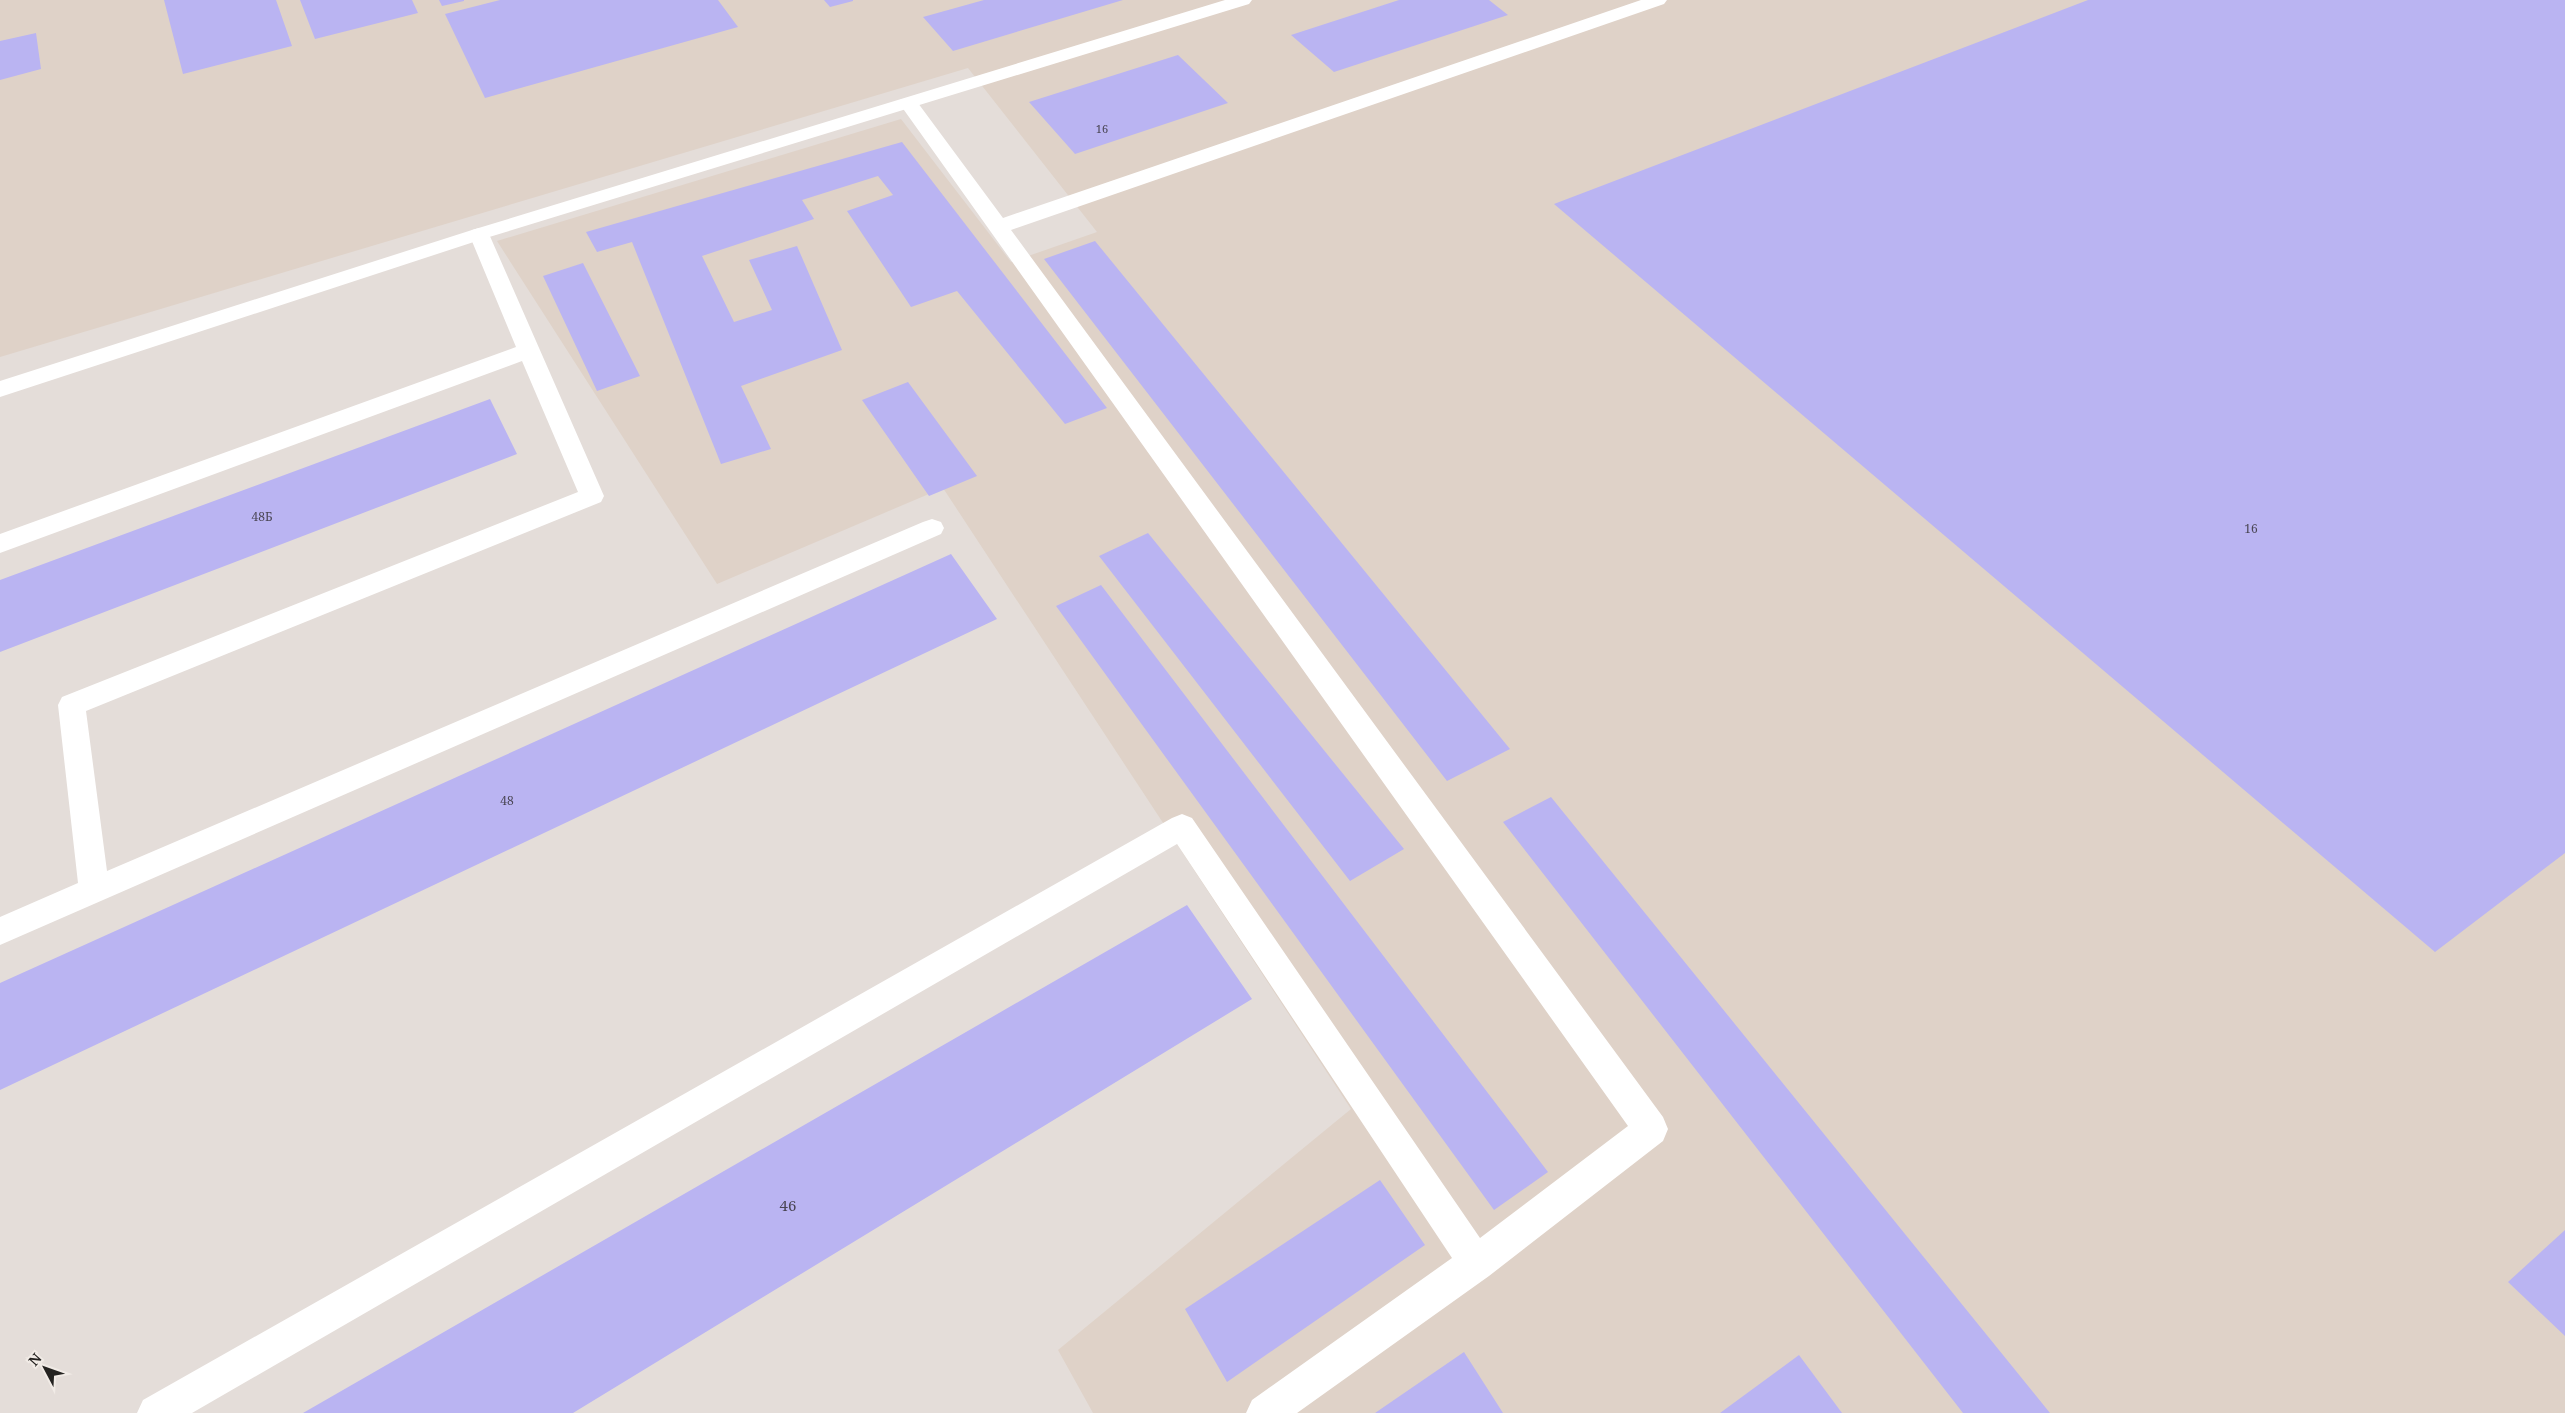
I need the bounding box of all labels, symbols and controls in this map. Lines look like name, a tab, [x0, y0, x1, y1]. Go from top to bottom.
house number: 16	[1096, 121, 1108, 136]
house number: 48Б	[252, 508, 272, 525]
house number: 16	[2244, 520, 2258, 537]
house number: 48	[500, 792, 514, 809]
house number: 46	[780, 1195, 796, 1215]
north arrow	[20, 1343, 70, 1393]
text: N	[24, 1349, 46, 1370]

